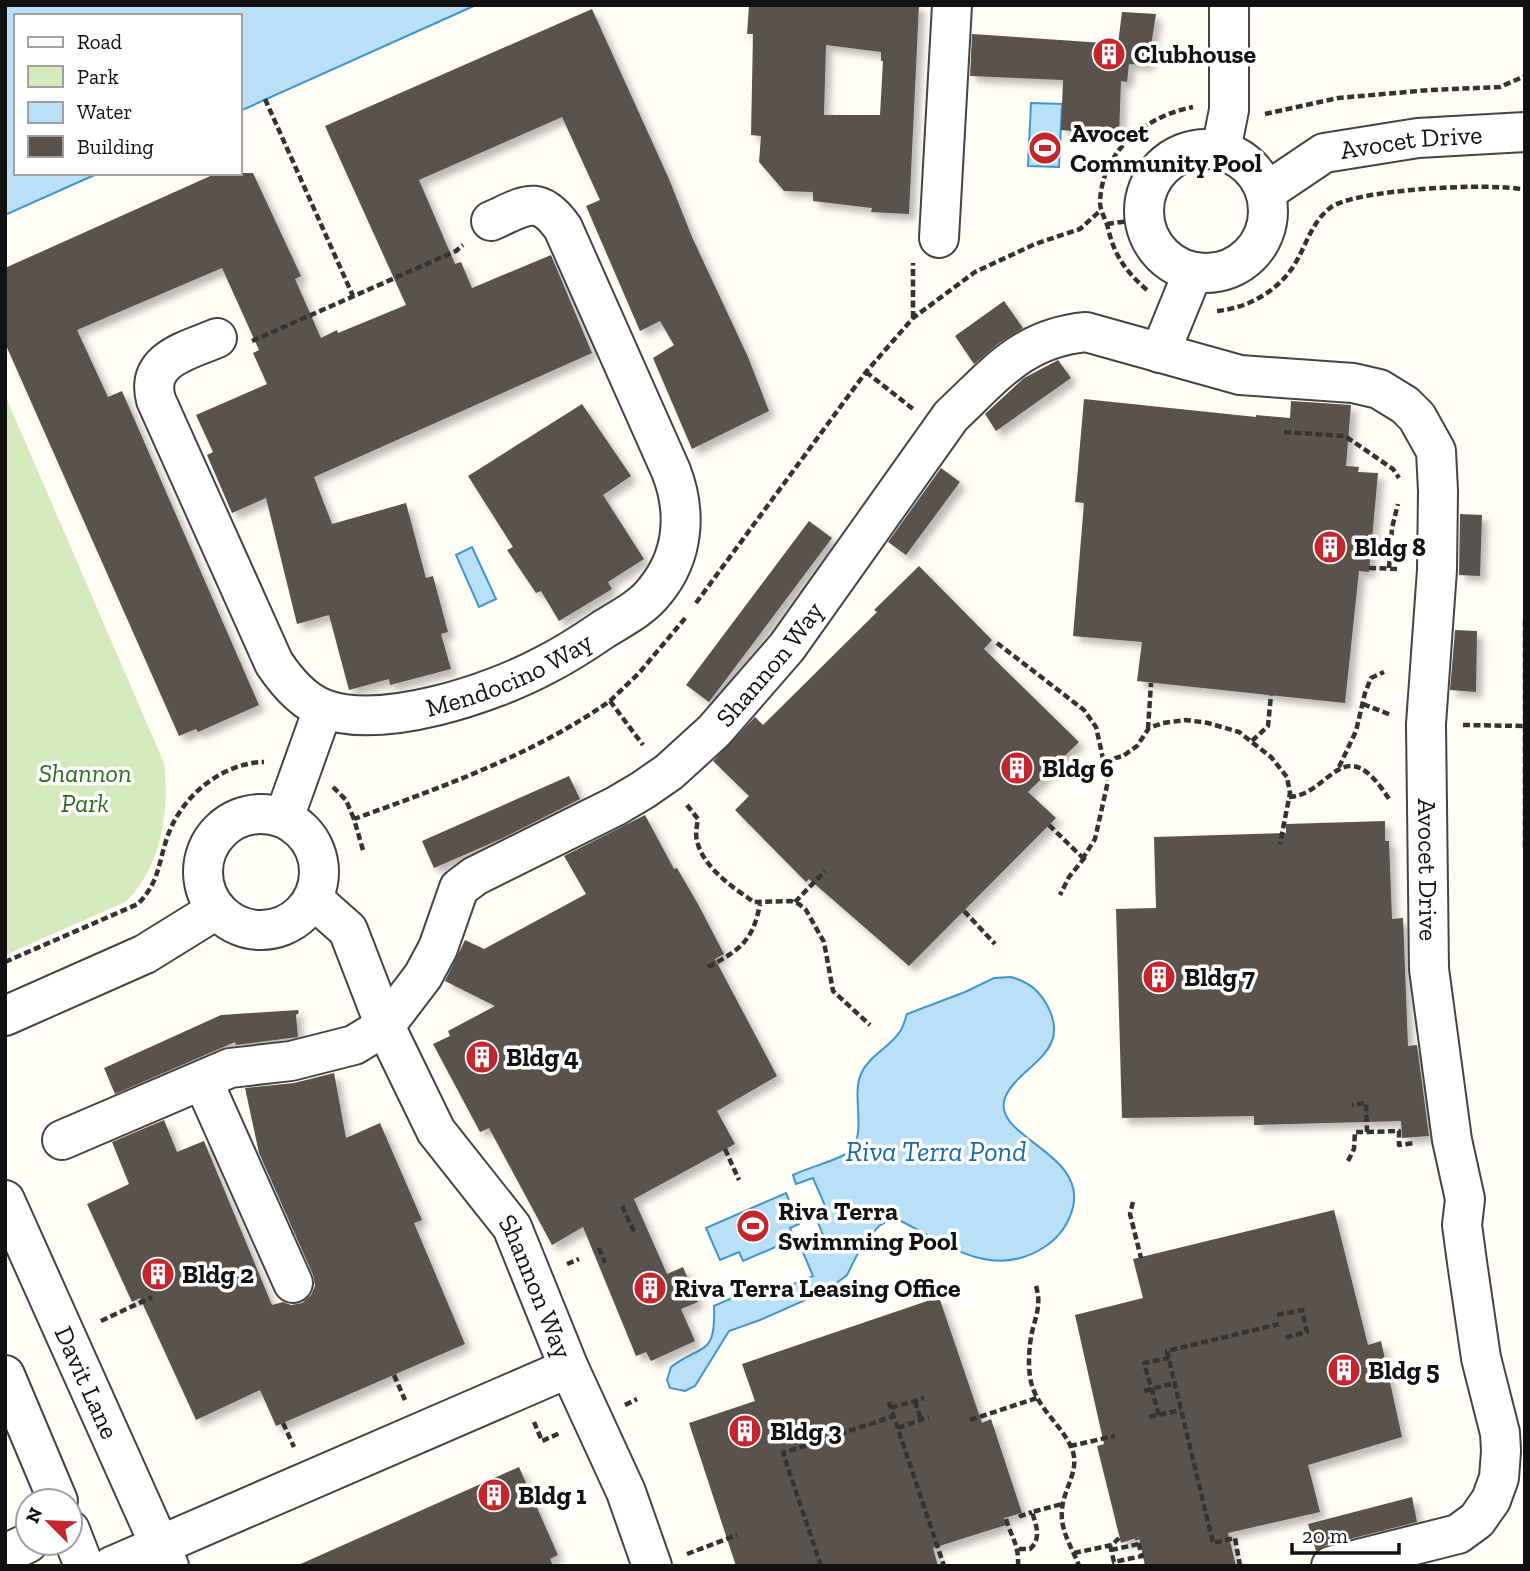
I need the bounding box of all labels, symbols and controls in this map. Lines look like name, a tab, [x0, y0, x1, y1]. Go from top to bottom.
legend	[14, 14, 242, 175]
text: Road	[77, 29, 123, 54]
building icon: Clubhouse	[1090, 35, 1128, 73]
place label: Clubhouse	[1134, 38, 1257, 70]
text: Park	[77, 64, 119, 89]
text: Water	[77, 99, 132, 124]
place label: Avocet Community Pool	[1070, 117, 1262, 179]
street label: Avocet Drive	[1338, 118, 1483, 166]
sports icon: Avocet Community Pool	[1026, 129, 1064, 167]
text: Building	[77, 134, 154, 159]
building icon: Bldg 8	[1311, 528, 1349, 566]
place label: Bldg 8	[1354, 531, 1426, 563]
street label: Shannon Way	[709, 595, 831, 733]
street label: Mendocino Way	[423, 625, 599, 724]
building icon: Bldg 6	[998, 749, 1036, 787]
place label: Bldg 6	[1042, 752, 1114, 784]
park label: Shannon Park	[38, 757, 132, 819]
street label: Avocet Drive	[1411, 798, 1445, 941]
building icon: Bldg 7	[1140, 958, 1178, 996]
place label: Bldg 7	[1184, 961, 1255, 993]
building icon: Bldg 4	[463, 1038, 501, 1076]
place label: Bldg 4	[506, 1041, 579, 1073]
water label: Riva Terra Pond	[845, 1135, 1027, 1168]
place label: Riva Terra Swimming Pool	[778, 1195, 958, 1257]
sports icon: Riva Terra Swimming Pool	[734, 1207, 772, 1245]
street label: Shannon Way	[492, 1208, 580, 1364]
building icon: Bldg 2	[139, 1255, 177, 1293]
place label: Bldg 2	[182, 1258, 254, 1290]
building icon: Riva Terra Leasing Office	[631, 1269, 669, 1307]
place label: Riva Terra Leasing Office	[674, 1272, 961, 1304]
street label: Davit Lane	[48, 1321, 126, 1444]
building icon: Bldg 5	[1325, 1351, 1363, 1389]
place label: Bldg 5	[1368, 1354, 1440, 1386]
building icon: Bldg 3	[726, 1412, 764, 1450]
place label: Bldg 3	[770, 1415, 842, 1447]
building icon: Bldg 1	[475, 1476, 513, 1514]
place label: Bldg 1	[518, 1479, 587, 1511]
north arrow	[14, 1487, 84, 1557]
text: N	[20, 1504, 47, 1527]
scale bar	[1292, 1512, 1399, 1556]
text: 20 m	[1302, 1523, 1348, 1548]

